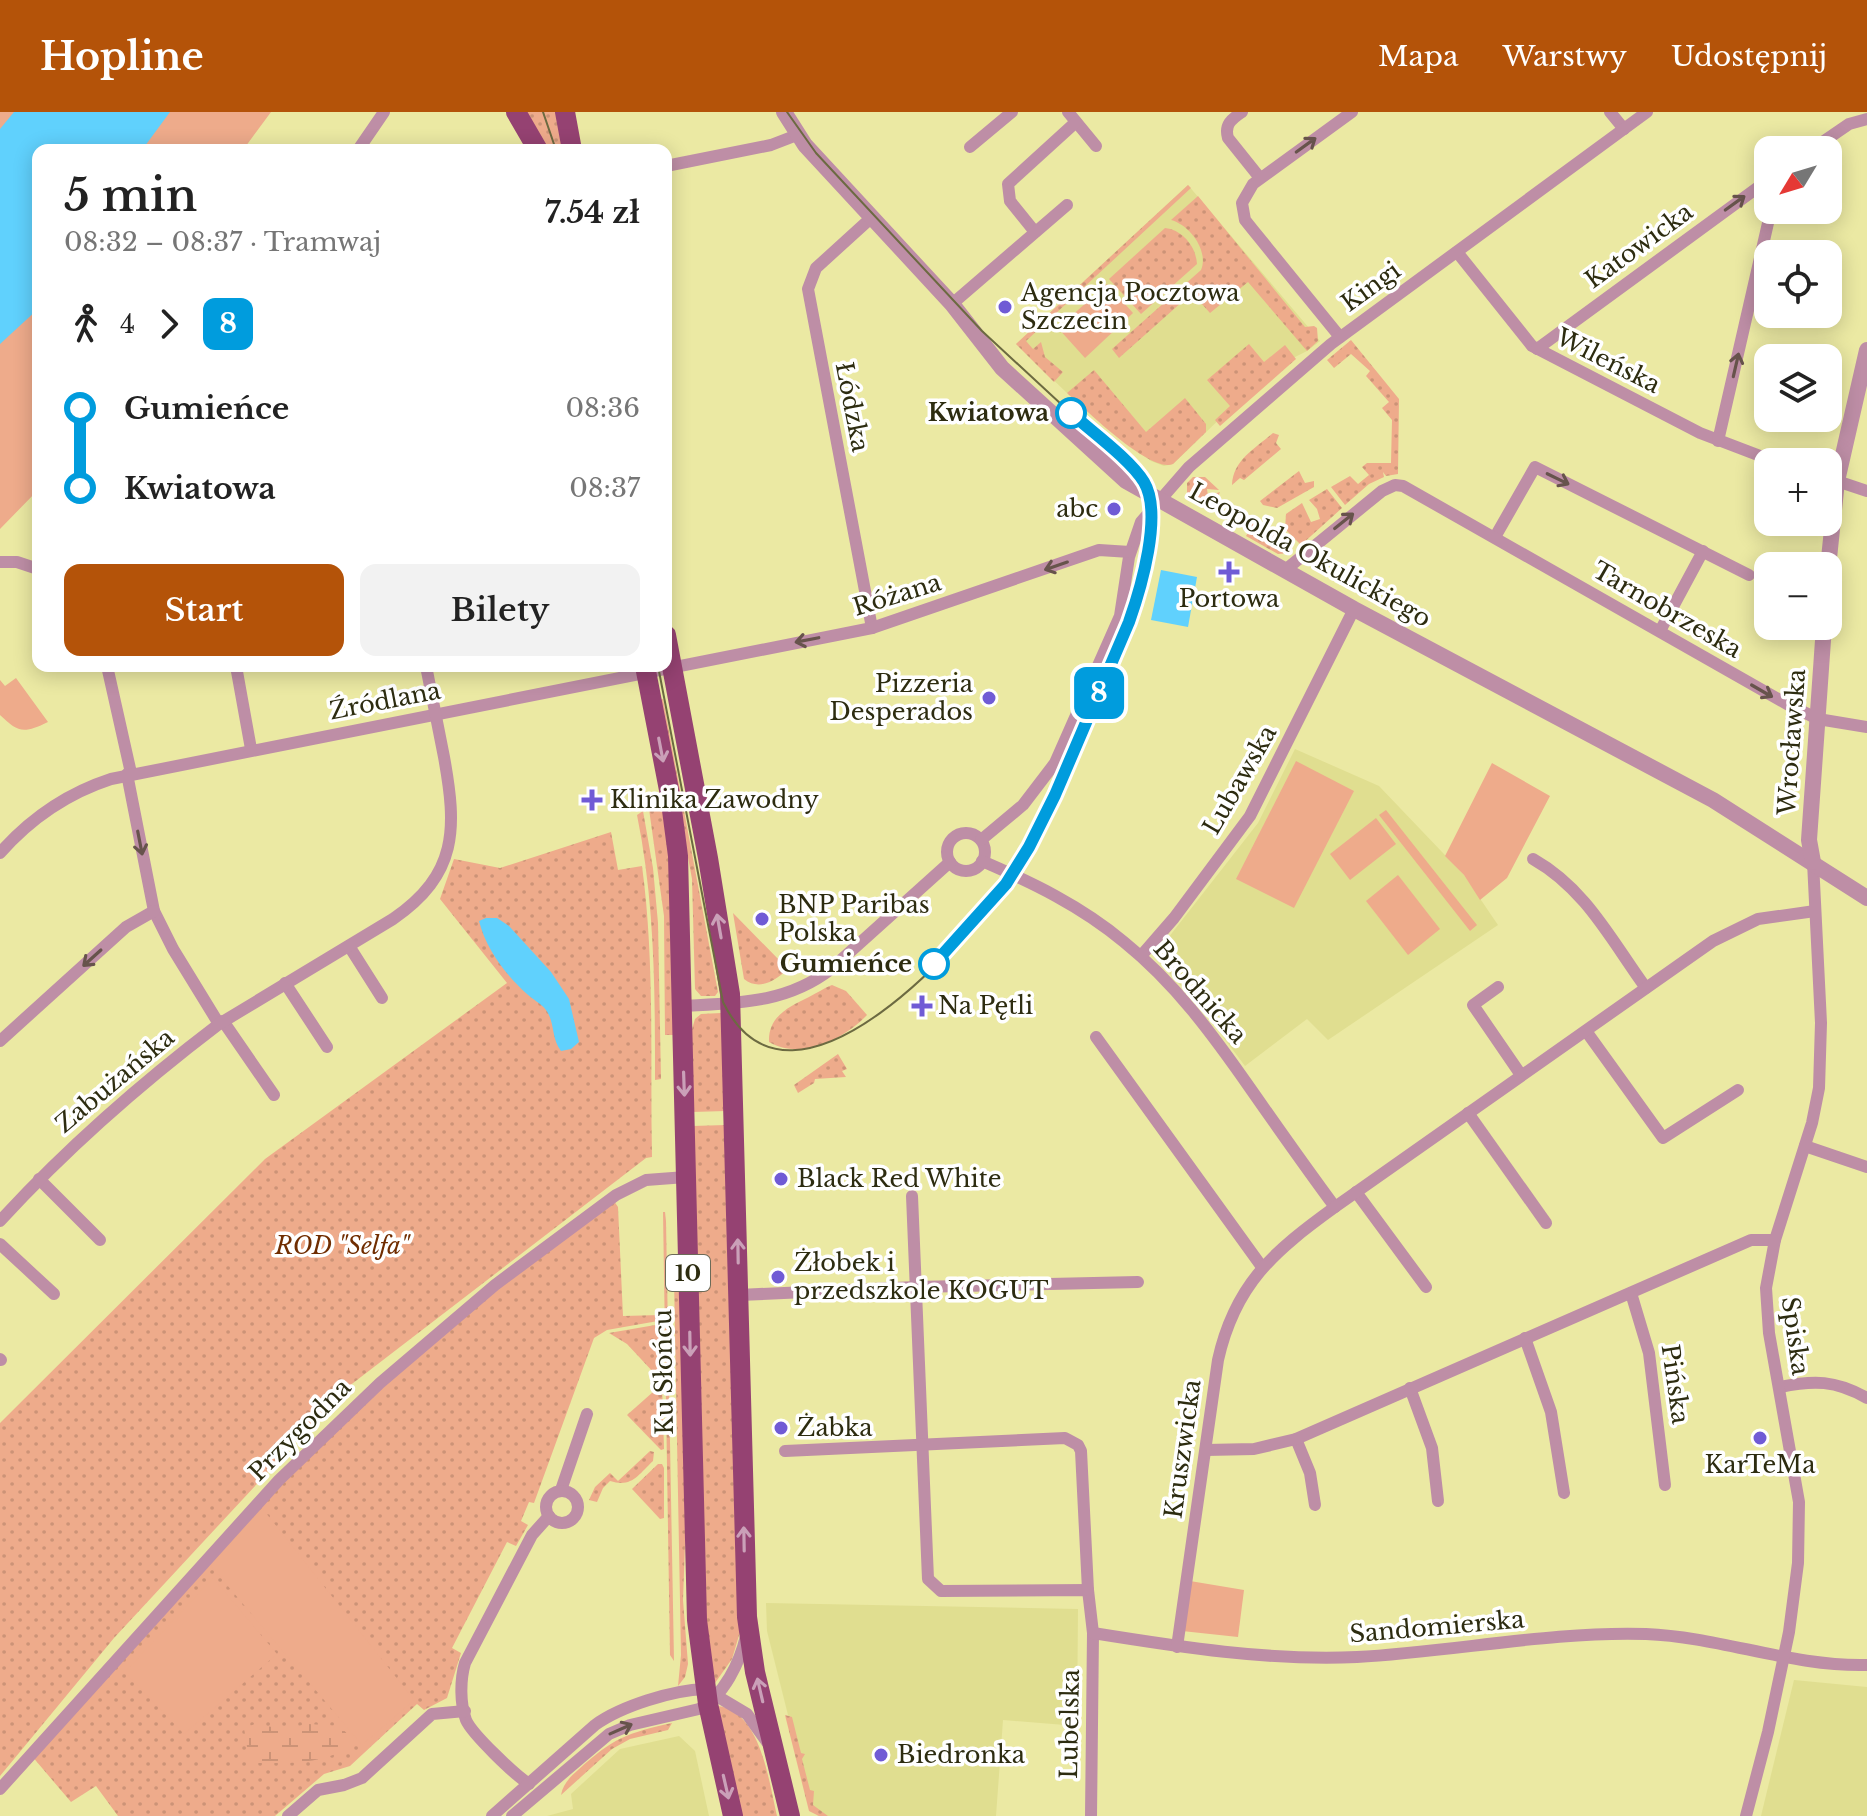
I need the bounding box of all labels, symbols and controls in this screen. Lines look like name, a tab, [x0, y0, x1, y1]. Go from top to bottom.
text: Hopline	[40, 33, 204, 80]
text: Mapa	[1378, 39, 1459, 74]
text: Warstwy	[1503, 39, 1627, 74]
text: Udostępnij	[1671, 39, 1827, 74]
north arrow	[1754, 136, 1842, 224]
map controls	[1754, 136, 1842, 640]
one-way arrow	[1294, 137, 1316, 153]
text: 5 min	[64, 168, 197, 223]
text: 7.54 zł	[545, 194, 640, 231]
one-way arrow	[1724, 195, 1746, 211]
street label: Katowicka	[1579, 196, 1699, 294]
text: 08:32 – 08:37 · Tramwaj	[64, 226, 381, 258]
button: locate	[1754, 240, 1842, 328]
street label: Kingi	[1335, 255, 1406, 318]
place label: Agencja Pocztowa Szczecin	[1020, 278, 1240, 335]
marker: Agencja Pocztowa Szczecin	[996, 298, 1014, 316]
icon: walk	[64, 302, 108, 346]
icon: forward	[147, 302, 191, 346]
text: 8	[219, 306, 237, 341]
text: 4	[120, 308, 135, 340]
street label: Wileńska	[1550, 321, 1666, 400]
button: layers	[1754, 344, 1842, 432]
one-way arrow	[1729, 353, 1744, 378]
street label: Łódzka	[830, 360, 876, 455]
text: Gumieńce	[124, 390, 289, 427]
text: 08:36	[566, 392, 640, 424]
place label: Kwiatowa	[928, 398, 1049, 427]
marker: Kwiatowa	[1056, 398, 1086, 428]
button: +	[1754, 448, 1842, 536]
text: Kwiatowa	[124, 470, 276, 507]
text: 08:37	[569, 472, 640, 504]
one-way arrow	[1545, 472, 1569, 487]
street label: Leopolda Okulickiego	[1184, 476, 1436, 633]
place label: abc	[1056, 494, 1098, 523]
marker: abc	[1105, 500, 1123, 518]
one-way arrow	[1333, 512, 1354, 530]
button: −	[1754, 552, 1842, 640]
street label: Tarnobrzeska	[1588, 555, 1747, 664]
one-way arrow	[1043, 560, 1068, 575]
marker: Portowa	[1220, 563, 1238, 581]
button: Start	[64, 564, 344, 656]
button: Bilety	[360, 564, 640, 656]
street label: Różana	[849, 567, 945, 622]
place label: Portowa	[1179, 584, 1280, 613]
one-way arrow	[795, 634, 820, 649]
line badge: 8	[1073, 667, 1125, 719]
street label: Wrocławska	[1772, 667, 1811, 817]
place label: Pizzeria Desperados	[830, 669, 974, 726]
street label: Źródlana	[327, 675, 444, 725]
text: 8	[1090, 675, 1108, 710]
one-way arrow	[1750, 683, 1773, 699]
marker: Pizzeria Desperados	[980, 689, 998, 707]
street label: Lubawska	[1197, 719, 1283, 840]
one-way arrow	[655, 737, 670, 762]
place label: Klinika Zawodny	[610, 785, 819, 814]
marker: Klinika Zawodny	[581, 789, 603, 811]
one-way arrow	[134, 829, 149, 855]
place label: BNP Paribas Polska	[778, 890, 930, 947]
marker: BNP Paribas Polska	[753, 910, 771, 928]
one-way arrow	[711, 914, 726, 939]
street label: Brodnicka	[1148, 934, 1253, 1050]
one-way arrow	[82, 948, 102, 967]
place label: Gumieńce	[780, 949, 912, 978]
marker: Gumieńce	[919, 949, 949, 979]
place label: Na Pętli	[938, 991, 1033, 1020]
marker: Na Pętli	[913, 997, 931, 1015]
street label: Zabużańska	[50, 1022, 180, 1139]
one-way arrow	[676, 1070, 691, 1097]
place label: Black Red White	[797, 1164, 1002, 1193]
marker: Black Red White	[772, 1170, 790, 1188]
park label: ROD "Selfa"	[274, 1231, 411, 1260]
one-way arrow	[730, 1238, 745, 1265]
place label: Żłobek i przedszkole KOGUT	[794, 1248, 1049, 1305]
road number: 10	[666, 1255, 710, 1291]
marker: Żłobek i przedszkole KOGUT	[769, 1268, 787, 1286]
street label: Spiska	[1776, 1295, 1815, 1378]
street label: Ku Słońcu	[648, 1309, 679, 1435]
one-way arrow	[682, 1330, 698, 1357]
street label: Pińska	[1656, 1342, 1696, 1426]
street label: Przygodna	[243, 1372, 357, 1487]
street label: Kruszwicka	[1158, 1377, 1207, 1520]
place label: Żabka	[797, 1413, 873, 1442]
marker: Żabka	[772, 1419, 790, 1437]
marker: KarTeMa	[1751, 1429, 1769, 1447]
place label: KarTeMa	[1704, 1450, 1816, 1479]
one-way arrow	[737, 1526, 752, 1553]
street label: Sandomierska	[1348, 1604, 1526, 1649]
street label: Lubelska	[1054, 1668, 1085, 1779]
one-way arrow	[752, 1678, 767, 1704]
one-way arrow	[608, 1721, 633, 1736]
place label: Biedronka	[897, 1740, 1026, 1769]
marker: Biedronka	[872, 1746, 890, 1764]
one-way arrow	[720, 1774, 735, 1800]

